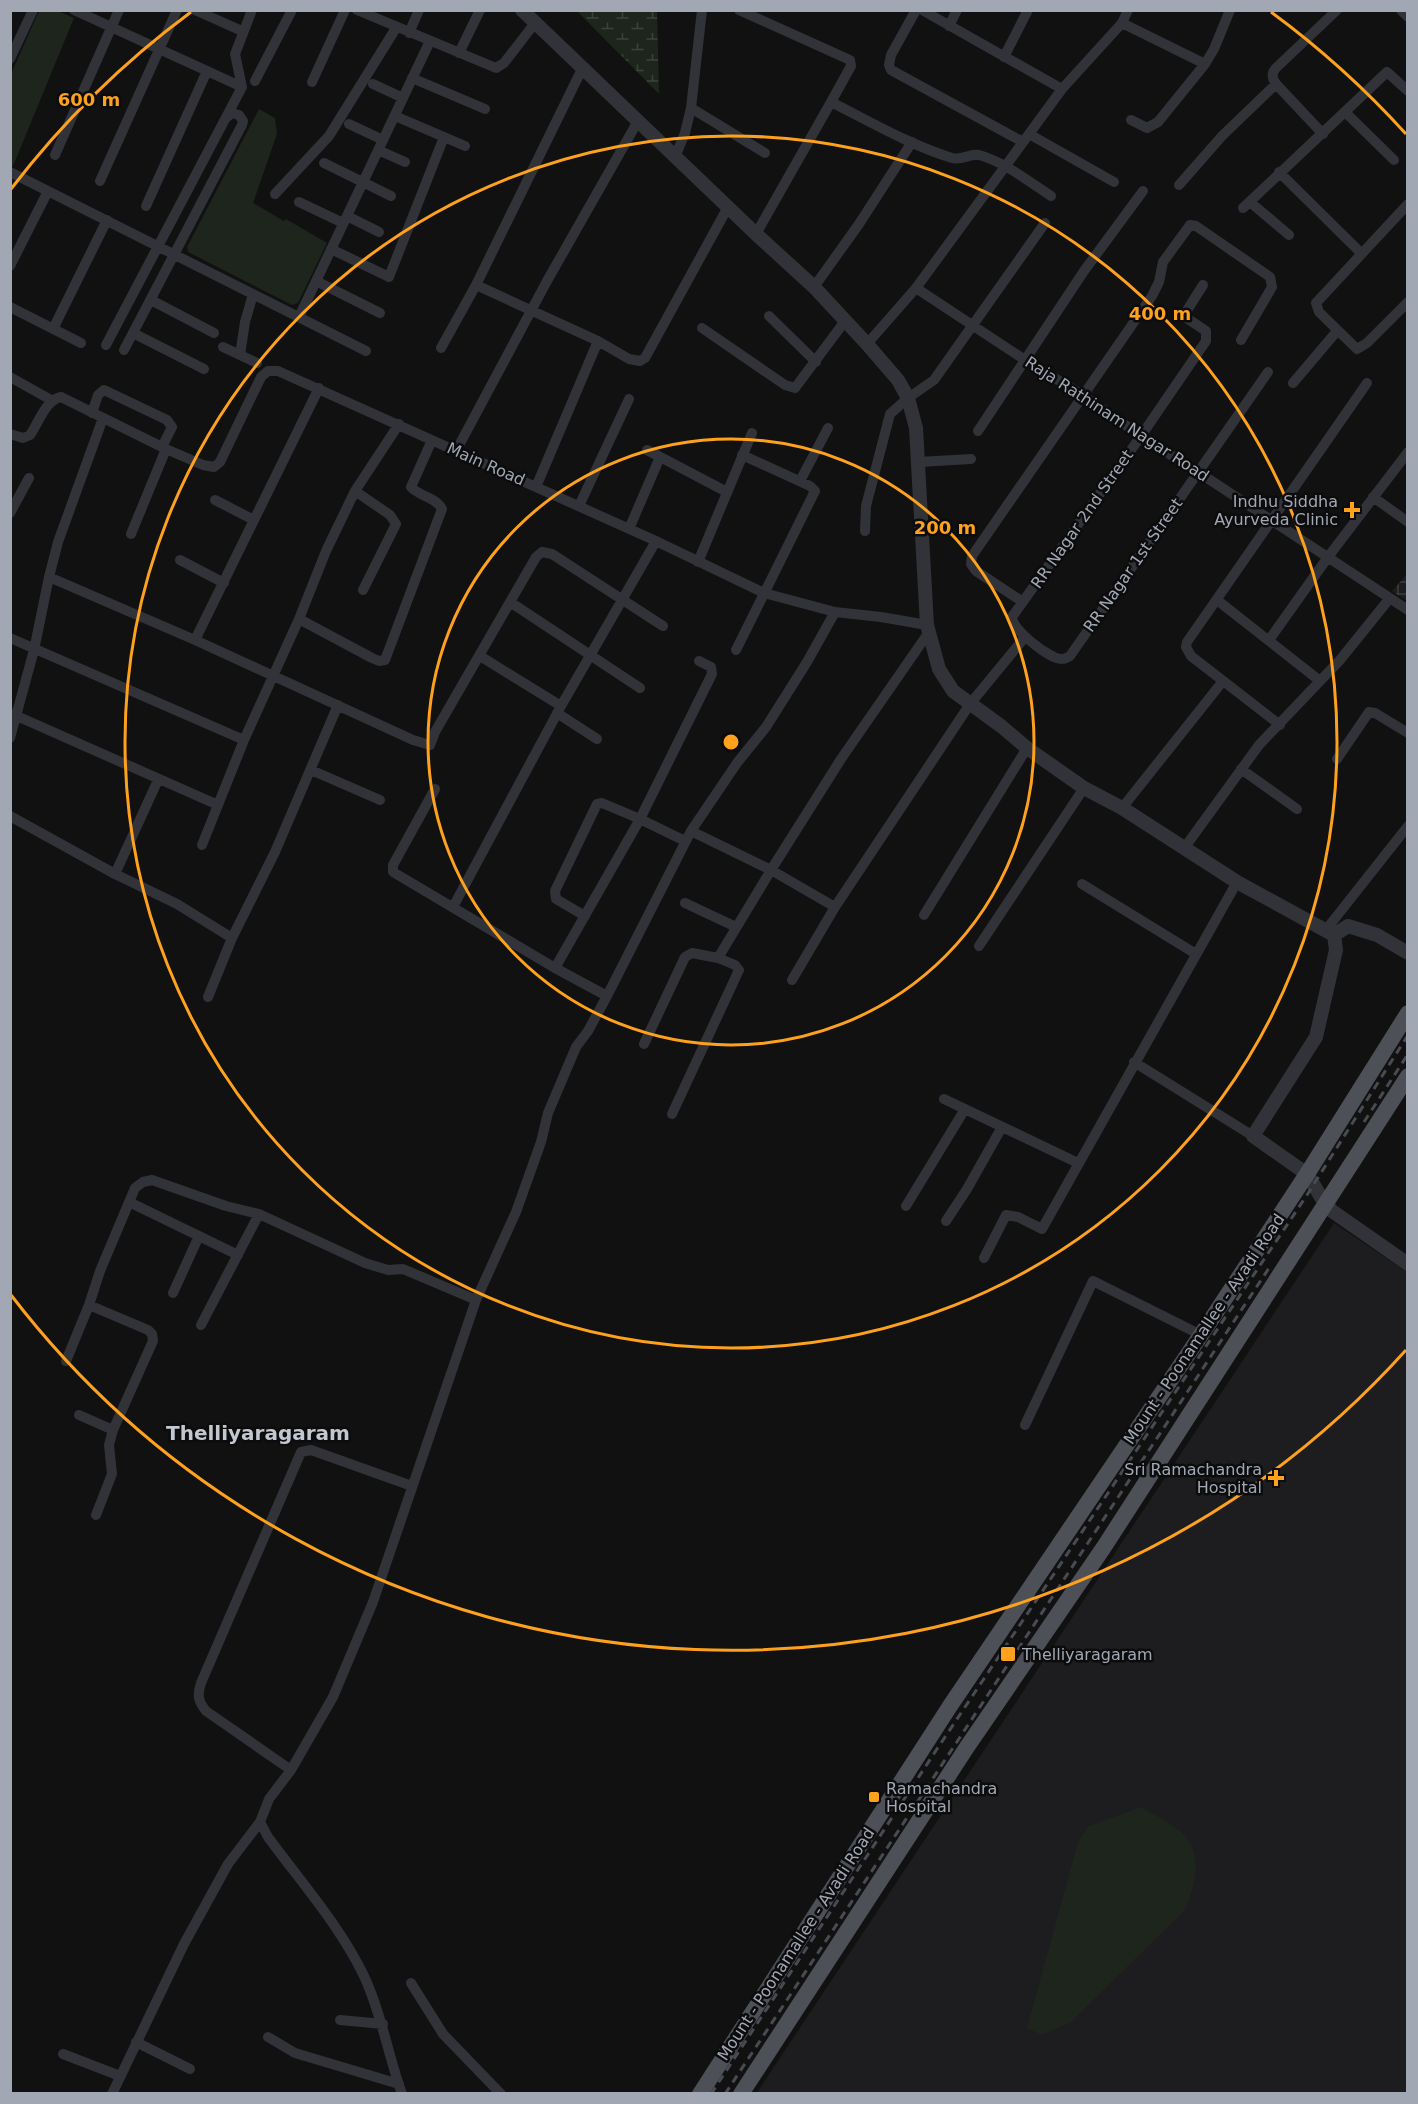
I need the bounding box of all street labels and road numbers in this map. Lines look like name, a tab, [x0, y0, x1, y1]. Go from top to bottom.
street label: Raja Rathinam Nagar Road	[1021, 352, 1213, 486]
street label: Main Road	[444, 438, 528, 490]
street label: RR Nagar 2nd Street	[1027, 446, 1137, 592]
street label: RR Nagar 1st Street	[1080, 494, 1186, 636]
street label: Mount - Poonamallee - Avadi Road	[1120, 1210, 1288, 1448]
street label: Mount - Poonamallee - Avadi Road	[713, 1824, 879, 2064]

